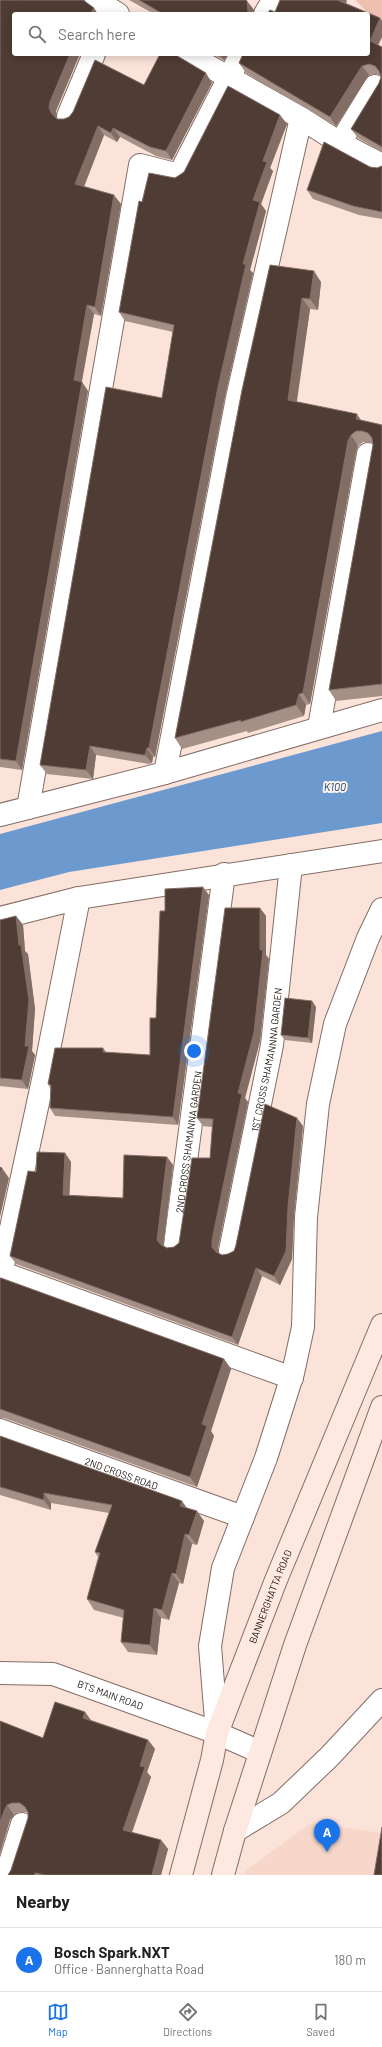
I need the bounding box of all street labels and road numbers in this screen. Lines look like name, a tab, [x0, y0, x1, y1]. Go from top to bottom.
street label: 1ST CROSS SHAMANNNA GARDEN	[248, 987, 284, 1133]
street label: 2ND CROSS SHAMANNA GARDEN	[173, 1070, 204, 1214]
street label: 2ND CROSS ROAD	[83, 1455, 160, 1492]
street label: BANNERGHATTA ROAD	[246, 1548, 294, 1645]
street label: BTS MAIN ROAD	[76, 1677, 145, 1712]

